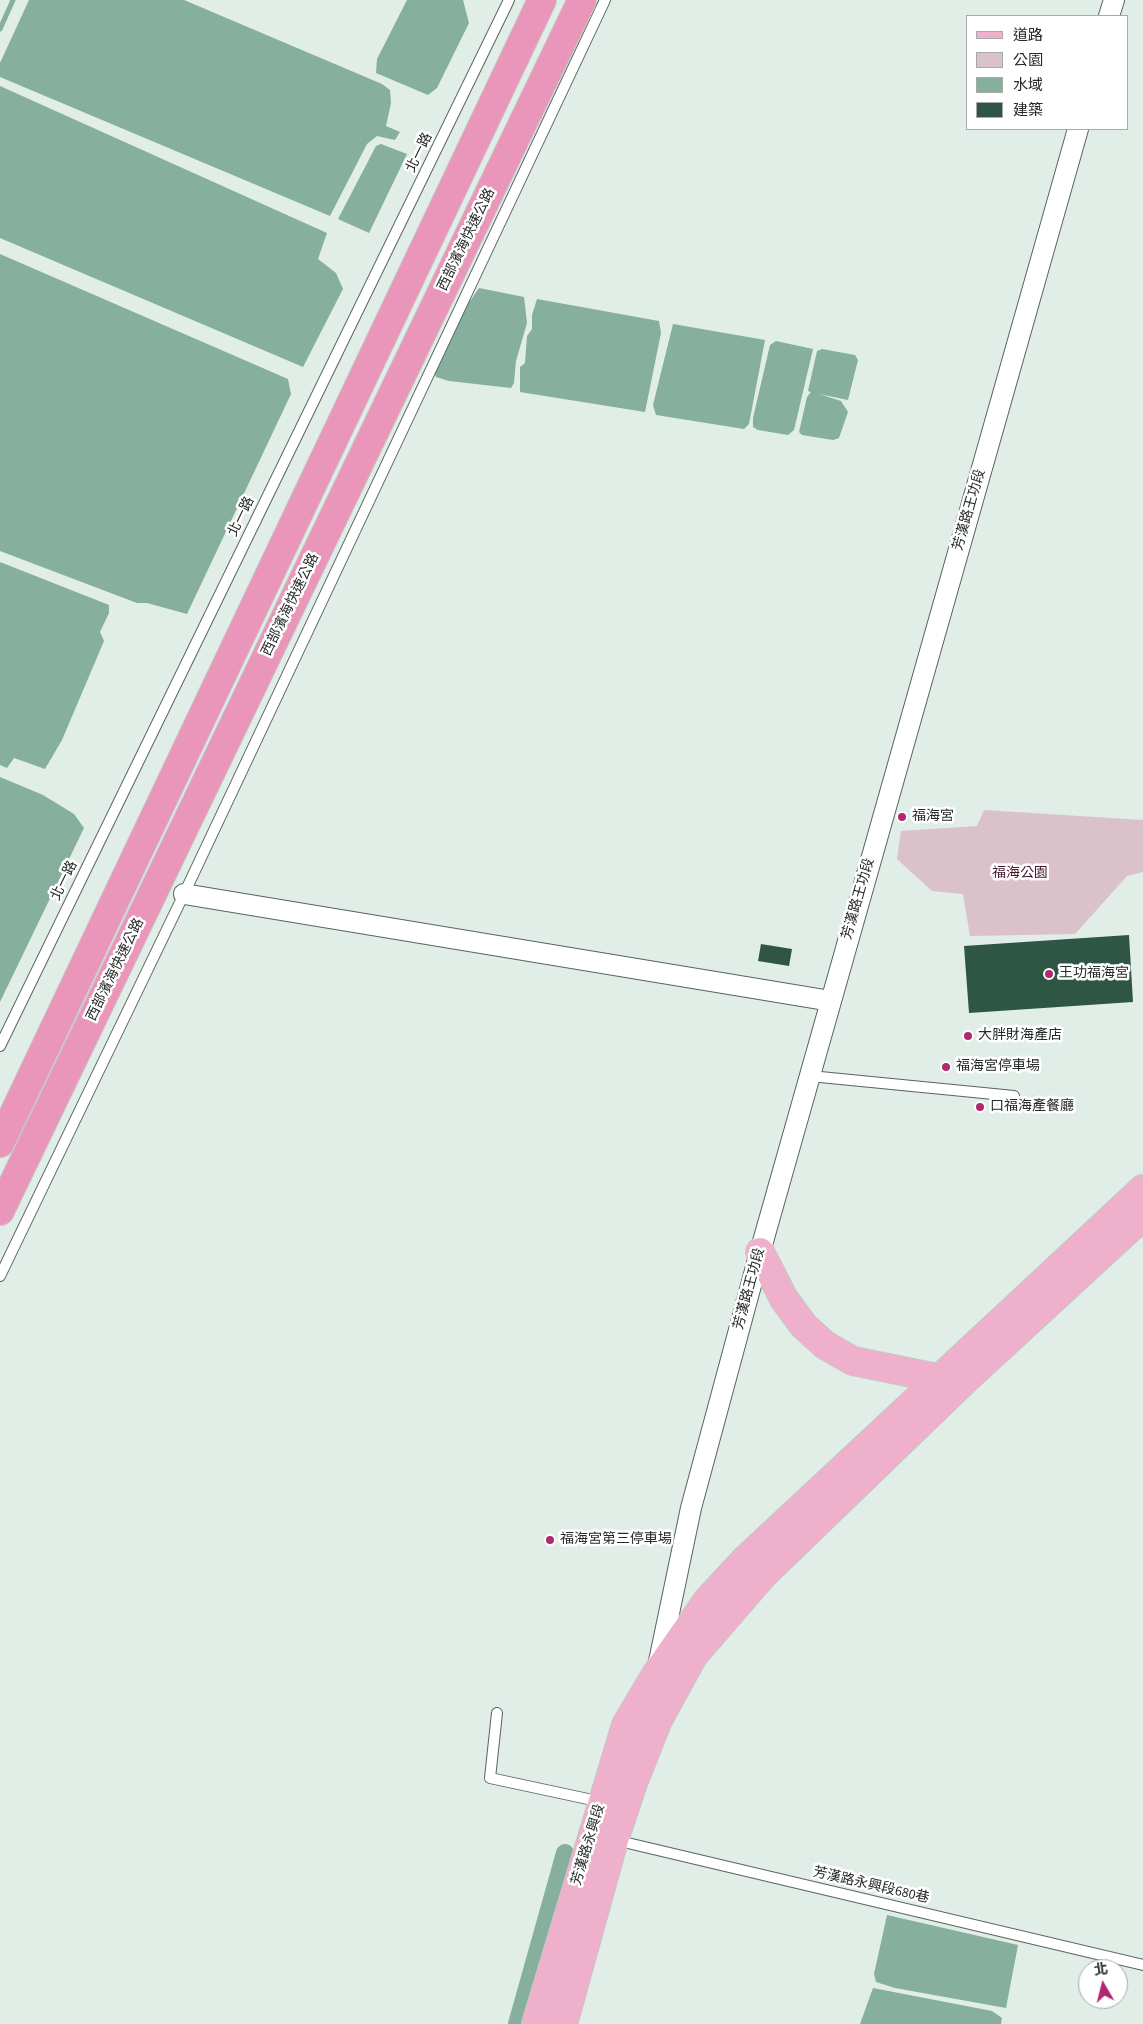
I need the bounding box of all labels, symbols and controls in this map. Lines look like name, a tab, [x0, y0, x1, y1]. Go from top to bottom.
legend	[966, 15, 1128, 130]
text: 道路	[1013, 25, 1043, 46]
text: 公園	[1013, 50, 1043, 71]
text: 水域	[1013, 75, 1043, 96]
text: 建築	[1013, 100, 1043, 121]
street label: 北一路	[403, 130, 437, 176]
street label: 西部濱海快速公路	[435, 186, 499, 294]
street label: 芳漢路王功段	[950, 467, 990, 553]
street label: 北一路	[225, 494, 259, 540]
street label: 西部濱海快速公路	[259, 551, 323, 659]
place label: 福海宮	[912, 809, 954, 825]
marker: 福海宮	[896, 811, 908, 823]
street label: 芳漢路王功段	[839, 856, 879, 942]
street label: 北一路	[48, 858, 82, 904]
park label: 福海公園	[992, 866, 1048, 882]
street label: 西部濱海快速公路	[84, 916, 148, 1024]
place label: 王功福海宮	[1059, 966, 1129, 982]
marker: 王功福海宮	[1043, 968, 1055, 980]
place label: 大胖財海產店	[978, 1028, 1062, 1044]
marker: 大胖財海產店	[962, 1030, 974, 1042]
place label: 福海宮停車場	[956, 1059, 1040, 1075]
marker: 福海宮停車場	[940, 1061, 952, 1073]
place label: 口福海產餐廳	[990, 1099, 1074, 1115]
marker: 口福海產餐廳	[974, 1101, 986, 1113]
street label: 芳漢路王功段	[731, 1246, 769, 1332]
place label: 福海宮第三停車場	[560, 1532, 672, 1548]
marker: 福海宮第三停車場	[544, 1534, 556, 1546]
street label: 芳漢路永興段	[569, 1802, 609, 1888]
street label: 芳漢路永興段680巷	[811, 1864, 931, 1908]
north arrow	[1078, 1959, 1128, 2009]
text: 北	[1093, 1959, 1109, 1981]

